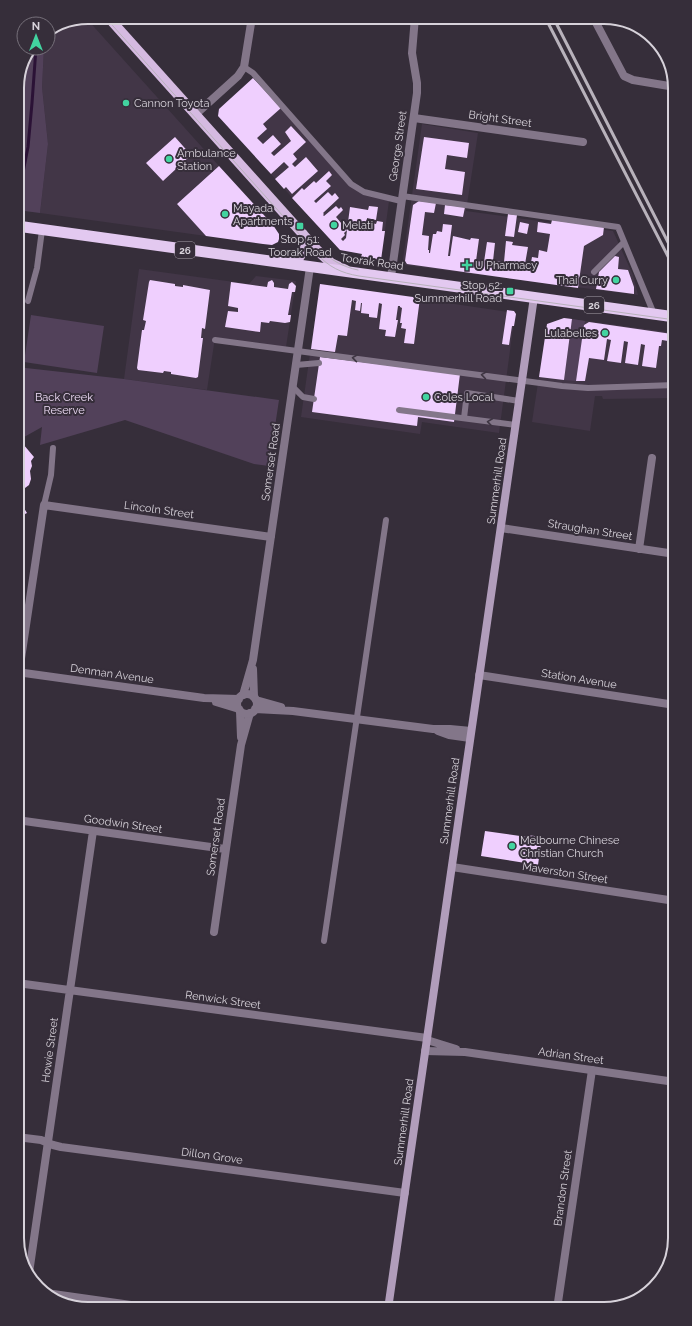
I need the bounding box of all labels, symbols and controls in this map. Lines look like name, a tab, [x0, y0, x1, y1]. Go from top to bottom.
north arrow	[16, 16, 56, 56]
text: N	[32, 20, 40, 33]
place label: Cannon Toyota	[134, 97, 210, 110]
marker: Cannon Toyota	[121, 98, 131, 108]
street label: Bright Street	[468, 108, 533, 130]
street label: George Street	[387, 110, 409, 182]
place label: Ambulance Station	[177, 147, 236, 173]
marker: Ambulance Station	[164, 154, 174, 164]
place label: Mayada Apartments	[233, 202, 293, 228]
marker: Mayada Apartments	[220, 209, 230, 219]
place label: Melati	[342, 219, 373, 232]
marker: Melati	[329, 220, 339, 230]
marker: Stop 51: Toorak Road	[295, 221, 305, 231]
place label: Stop 51: Toorak Road	[268, 233, 332, 259]
road number: 26	[175, 242, 195, 258]
street label: Toorak Road	[340, 251, 404, 273]
place label: U Pharmacy	[475, 259, 537, 272]
marker: U Pharmacy	[462, 260, 472, 270]
place label: Thai Curry	[556, 274, 608, 287]
marker: Thai Curry	[611, 275, 621, 285]
place label: Stop 52: Summerhill Road	[415, 279, 502, 305]
marker: Stop 52: Summerhill Road	[505, 286, 515, 296]
road number: 26	[584, 297, 604, 313]
place label: Lulabelles	[544, 327, 597, 340]
marker: Lulabelles	[600, 328, 610, 338]
one-way arrow	[352, 354, 358, 363]
one-way arrow	[481, 371, 487, 380]
park label: Back Creek Reserve	[35, 391, 93, 417]
place label: Coles Local	[434, 391, 494, 404]
marker: Coles Local	[421, 392, 431, 402]
one-way arrow	[487, 418, 493, 427]
street label: Somerset Road	[259, 422, 283, 502]
street label: Summerhill Road	[484, 437, 510, 525]
street label: Lincoln Street	[123, 499, 195, 521]
street label: Straughan Street	[547, 517, 634, 543]
street label: Denman Avenue	[69, 662, 155, 686]
street label: Station Avenue	[540, 667, 618, 691]
street label: Summerhill Road	[437, 757, 463, 845]
street label: Somerset Road	[204, 797, 228, 877]
street label: Goodwin Street	[83, 812, 163, 836]
place label: Melbourne Chinese Christian Church	[520, 834, 620, 860]
marker: Melbourne Chinese Christian Church	[507, 841, 517, 851]
street label: Maverston Street	[521, 860, 609, 886]
street label: Renwick Street	[184, 988, 262, 1012]
street label: Howie Street	[39, 1016, 61, 1083]
street label: Adrian Street	[537, 1045, 605, 1067]
street label: Summerhill Road	[391, 1078, 417, 1166]
street label: Dillon Grove	[180, 1145, 244, 1167]
street label: Brandon Street	[551, 1149, 575, 1227]

